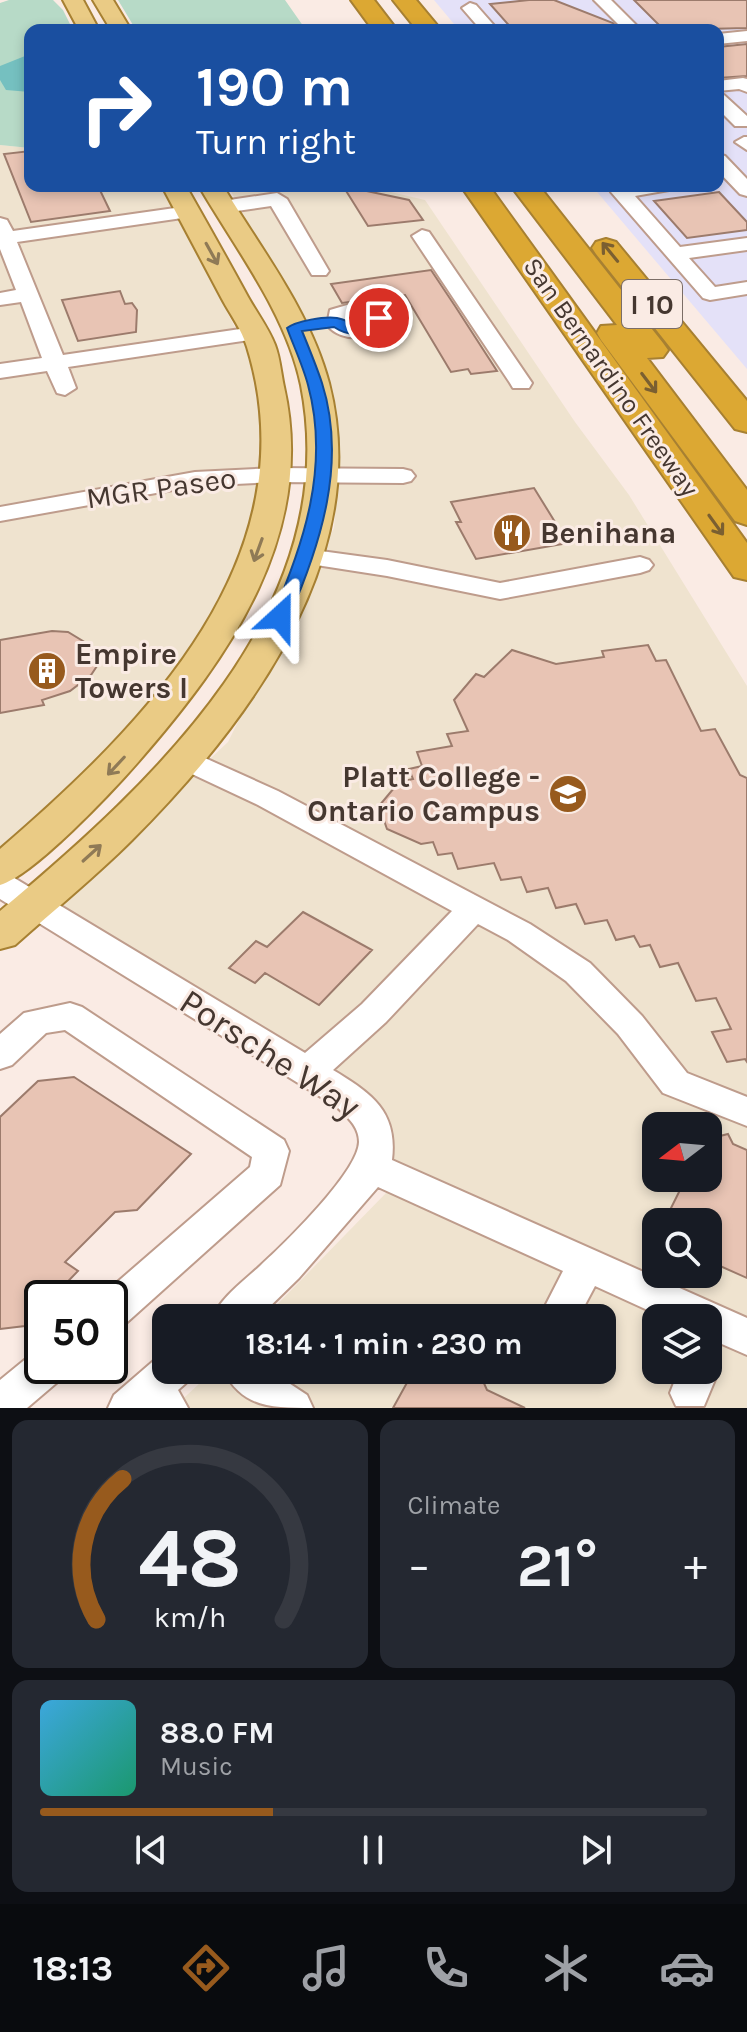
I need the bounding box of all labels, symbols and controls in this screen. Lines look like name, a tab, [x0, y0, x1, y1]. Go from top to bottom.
text: 190 m	[196, 54, 353, 119]
icon: right	[64, 56, 168, 160]
text: Turn right	[196, 121, 356, 163]
one-way arrow	[204, 242, 220, 266]
one-way arrow	[601, 243, 619, 263]
street label: San Bernardino Freeway	[517, 252, 705, 502]
road number: I 10	[622, 280, 682, 328]
pin	[345, 284, 413, 352]
icon: arrive	[357, 296, 401, 340]
one-way arrow	[641, 372, 658, 393]
street label: MGR Paseo	[84, 460, 238, 516]
restaurant icon: Benihana	[491, 512, 533, 554]
one-way arrow	[707, 513, 724, 535]
place label: Benihana	[540, 515, 676, 551]
one-way arrow	[250, 537, 264, 562]
position arrow	[238, 575, 322, 659]
place label: Empire Towers I	[75, 636, 188, 706]
building icon: Empire Towers I	[26, 650, 68, 692]
one-way arrow	[107, 755, 125, 775]
place label: Platt College - Ontario Campus	[307, 759, 540, 829]
school or university icon: Platt College - Ontario Campus	[547, 773, 589, 815]
one-way arrow	[82, 845, 102, 863]
street label: Porsche Way	[172, 980, 368, 1128]
north arrow	[642, 1112, 722, 1192]
map controls	[642, 1112, 722, 1384]
button: search	[642, 1208, 722, 1288]
speed limit sign: 50	[24, 1280, 128, 1384]
button: layers	[642, 1304, 722, 1384]
text: 18:14 · 1 min · 230 m	[245, 1326, 523, 1362]
text: Climate	[408, 1490, 500, 1521]
text: 48	[138, 1510, 241, 1607]
text: 21°	[517, 1531, 598, 1601]
text: −	[408, 1540, 431, 1591]
text: +	[684, 1540, 707, 1591]
text: km/h	[154, 1601, 226, 1634]
text: 88.0 FM	[160, 1715, 274, 1751]
text: Music	[160, 1751, 233, 1782]
icon: previous	[129, 1828, 173, 1872]
icon: pause	[351, 1828, 395, 1872]
icon: next	[574, 1828, 618, 1872]
icon: directions	[178, 1940, 234, 1996]
icon: music	[298, 1940, 354, 1996]
icon: phone	[418, 1940, 474, 1996]
icon: climate	[538, 1940, 594, 1996]
icon: car	[659, 1940, 715, 1996]
text: 18:13	[32, 1947, 113, 1989]

